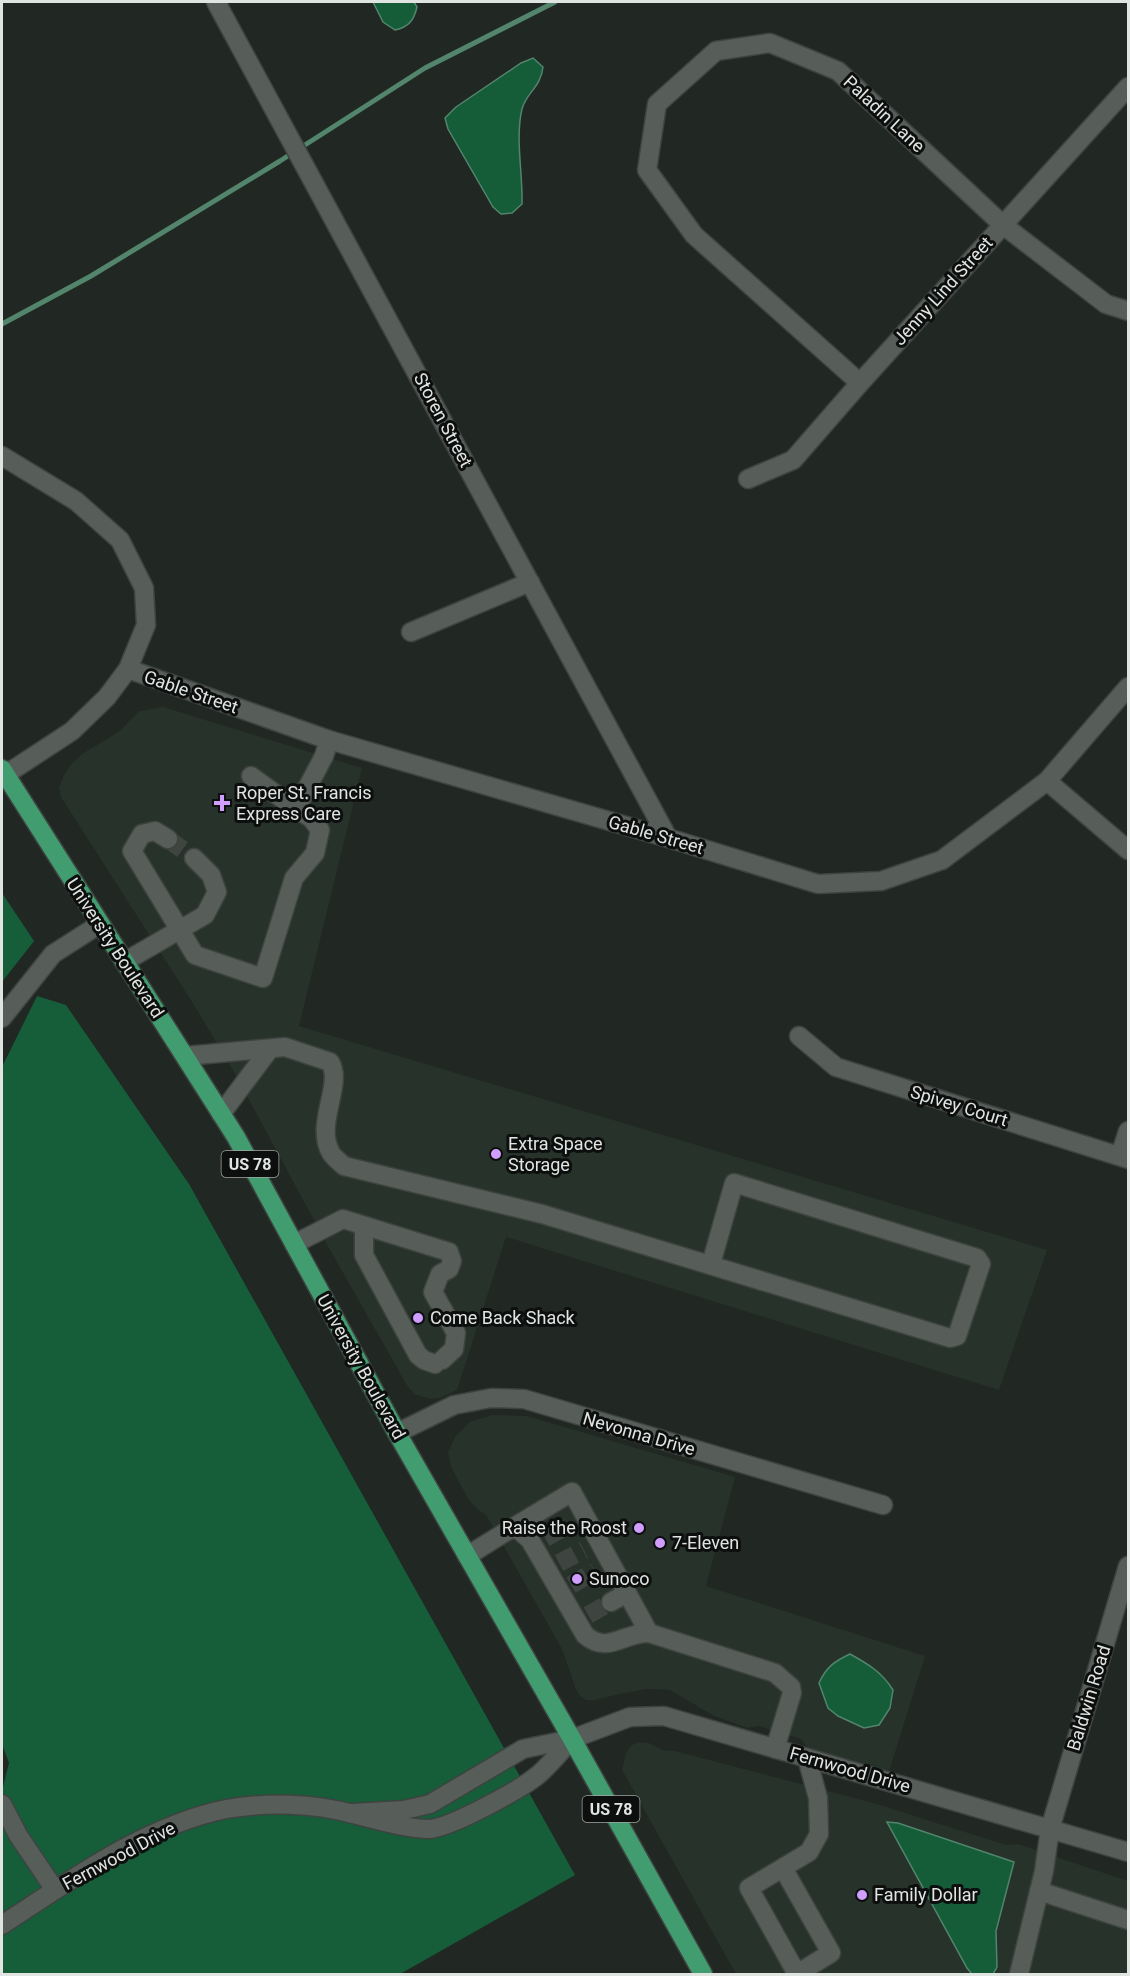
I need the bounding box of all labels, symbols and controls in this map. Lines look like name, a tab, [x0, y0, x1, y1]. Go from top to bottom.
street label: Paladin Lane	[839, 71, 929, 156]
street label: Jenny Lind Street	[888, 232, 997, 349]
street label: Storen Street	[410, 369, 477, 471]
street label: Gable Street	[141, 666, 241, 717]
place label: Roper St. Francis Express Care	[236, 782, 372, 824]
marker: Roper St. Francis Express Care	[213, 794, 231, 812]
street label: Gable Street	[606, 811, 706, 858]
street label: University Boulevard	[62, 874, 168, 1022]
street label: Spivey Court	[908, 1081, 1010, 1130]
place label: Extra Space Storage	[508, 1133, 603, 1175]
marker: Extra Space Storage	[489, 1147, 503, 1161]
road number: US 78	[222, 1151, 278, 1177]
street label: University Boulevard	[313, 1291, 410, 1443]
place label: Come Back Shack	[430, 1307, 576, 1328]
marker: Come Back Shack	[411, 1311, 425, 1325]
street label: Nevonna Drive	[581, 1407, 698, 1460]
place label: Raise the Roost	[502, 1517, 627, 1538]
marker: Raise the Roost	[632, 1521, 646, 1535]
place label: 7-Eleven	[672, 1532, 739, 1553]
marker: 7-Eleven	[653, 1536, 667, 1550]
place label: Sunoco	[589, 1568, 650, 1589]
marker: Sunoco	[570, 1572, 584, 1586]
street label: Baldwin Road	[1063, 1643, 1115, 1753]
street label: Fernwood Drive	[787, 1742, 913, 1797]
road number: US 78	[582, 1796, 640, 1822]
street label: Fernwood Drive	[59, 1817, 179, 1894]
place label: Family Dollar	[874, 1884, 978, 1905]
marker: Family Dollar	[855, 1888, 869, 1902]

